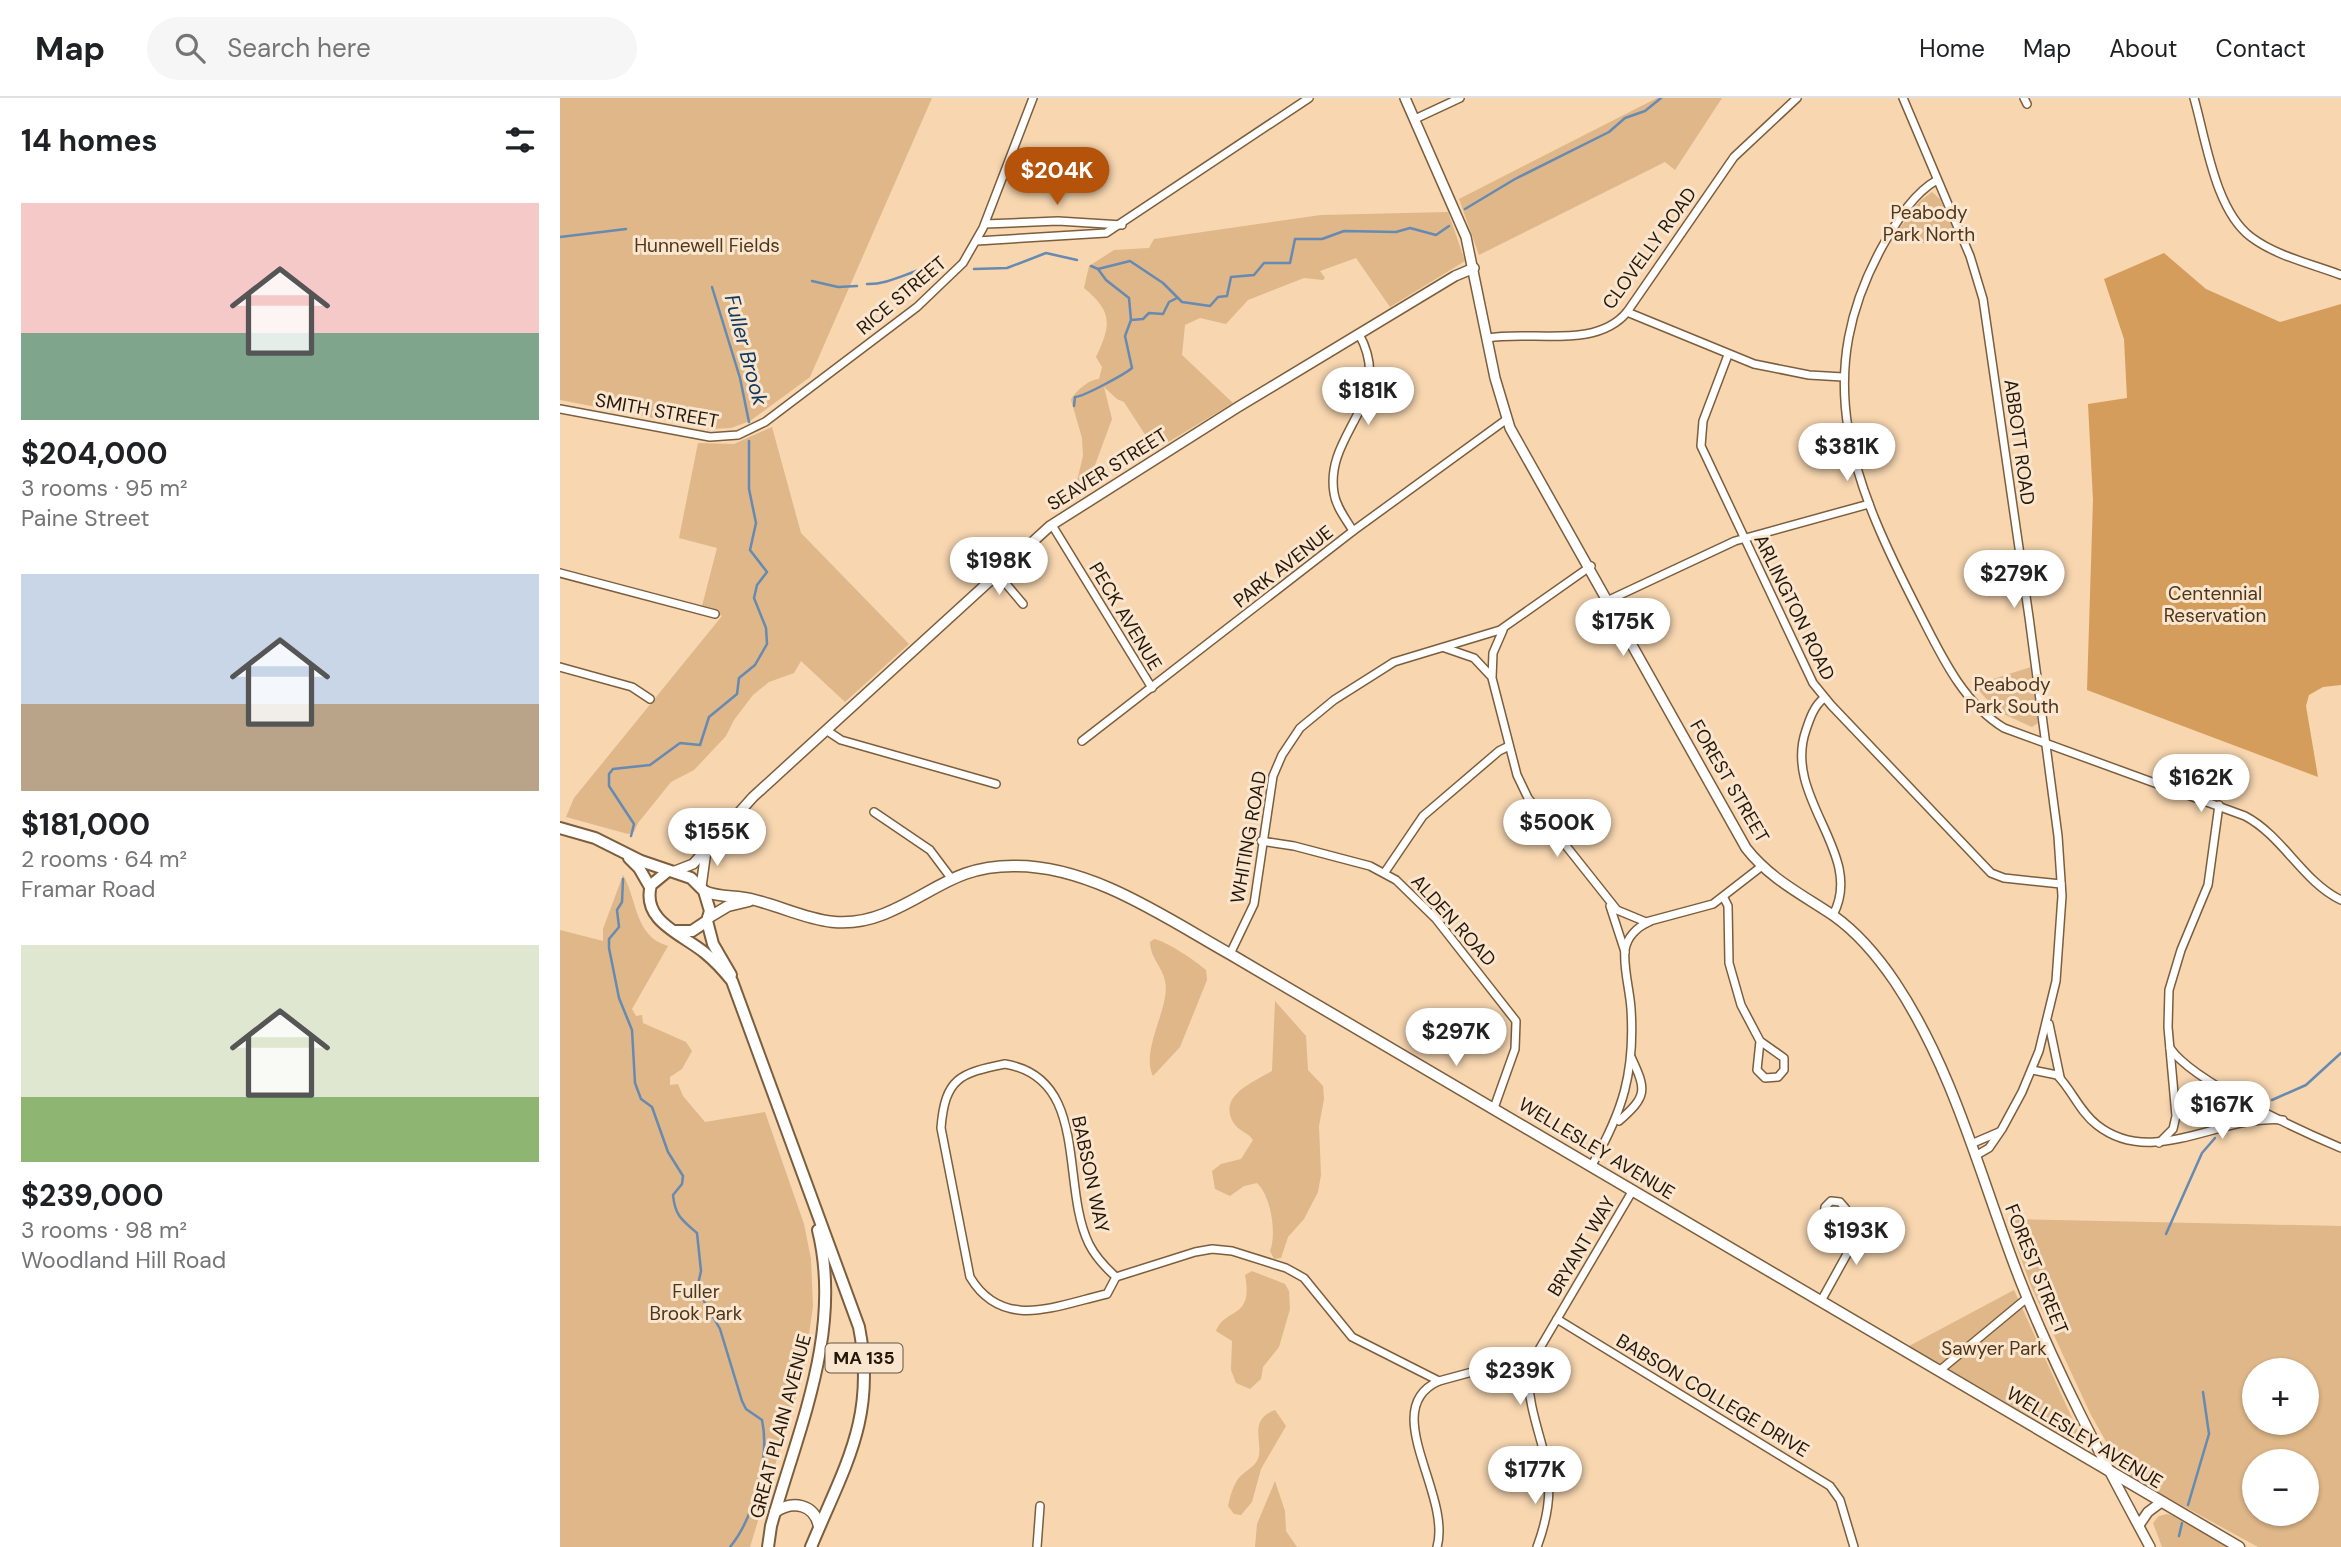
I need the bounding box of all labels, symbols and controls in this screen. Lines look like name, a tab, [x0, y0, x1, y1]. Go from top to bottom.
search box	[147, 17, 637, 80]
text: Map	[35, 27, 105, 70]
icon: search	[171, 29, 209, 67]
text: Search here	[227, 31, 371, 65]
text: Home	[1919, 33, 1985, 64]
text: Map	[2023, 33, 2071, 64]
text: About	[2109, 33, 2178, 64]
text: Contact	[2216, 33, 2306, 64]
text: 14 homes	[21, 121, 158, 160]
icon: filters	[501, 121, 539, 159]
pin: $204K	[1008, 148, 1106, 207]
text: $204K	[1020, 155, 1094, 185]
street label: CLOVELLY ROAD	[1597, 182, 1702, 314]
park label: Peabody Park North	[1883, 200, 1975, 247]
park label: Hunnewell Fields	[634, 233, 780, 258]
icon: home	[217, 248, 343, 374]
street label: RICE STREET	[851, 250, 952, 340]
water label: Fuller Brook	[718, 291, 774, 409]
pin: $181K	[1319, 368, 1417, 427]
text: $181K	[1338, 375, 1398, 405]
street label: ABBOTT ROAD	[1998, 378, 2041, 507]
street label: SMITH STREET	[593, 387, 721, 434]
street label: SEAVER STREET	[1043, 422, 1172, 516]
pin: $381K	[1798, 424, 1896, 483]
text: $381K	[1814, 431, 1880, 461]
text: $204,000	[21, 434, 168, 473]
text: 3 rooms · 95 m²	[21, 473, 188, 503]
text: Paine Street	[21, 503, 149, 533]
street label: PARK AVENUE	[1228, 520, 1338, 613]
street label: ARLINGTON ROAD	[1748, 530, 1841, 684]
pin: $198K	[950, 538, 1048, 597]
text: $198K	[966, 545, 1032, 575]
pin: $279K	[1965, 550, 2063, 610]
street label: PECK AVENUE	[1083, 558, 1168, 675]
text: $279K	[1980, 558, 2048, 588]
park label: Centennial Reservation	[2164, 581, 2266, 628]
pin: $175K	[1574, 598, 1672, 658]
text: $175K	[1591, 606, 1655, 636]
icon: home	[217, 619, 343, 745]
park label: Peabody Park South	[1965, 672, 2059, 719]
street label: FOREST STREET	[1684, 715, 1775, 848]
pin: $162K	[2152, 754, 2250, 814]
text: $162K	[2169, 762, 2233, 792]
street label: WHITING ROAD	[1225, 769, 1272, 905]
pin: $500K	[1508, 800, 1606, 859]
text: $181,000	[21, 805, 150, 844]
text: $500K	[1519, 807, 1595, 837]
pin: $155K	[668, 808, 766, 868]
text: $155K	[684, 816, 750, 846]
text: 2 rooms · 64 m²	[21, 844, 187, 874]
street label: ALDEN ROAD	[1406, 869, 1502, 972]
text: Framar Road	[21, 874, 156, 904]
icon: home	[217, 990, 343, 1116]
pin: $297K	[1407, 1009, 1505, 1068]
text: $297K	[1422, 1016, 1490, 1046]
pin: $167K	[2173, 1082, 2271, 1141]
text: $167K	[2190, 1089, 2254, 1119]
street label: WELLESLEY AVENUE	[1514, 1092, 1680, 1205]
street label: BABSON WAY	[1066, 1114, 1115, 1235]
text: $239,000	[21, 1176, 164, 1215]
street label: BRYANT WAY	[1542, 1192, 1621, 1301]
street label: FOREST STREET	[1999, 1200, 2074, 1338]
pin: $193K	[1807, 1208, 1905, 1267]
text: 3 rooms · 98 m²	[21, 1215, 187, 1245]
text: $193K	[1823, 1215, 1889, 1245]
text: Woodland Hill Road	[21, 1245, 226, 1275]
park label: Fuller Brook Park	[650, 1279, 743, 1326]
street label: BABSON COLLEGE DRIVE	[1612, 1328, 1814, 1463]
street label: GREAT PLAIN AVENUE	[744, 1331, 817, 1521]
park label: Sawyer Park	[1941, 1336, 2047, 1361]
road number: MA 135	[826, 1344, 902, 1372]
pin: $239K	[1471, 1348, 1569, 1407]
text: $239K	[1485, 1355, 1555, 1385]
map controls	[2242, 1358, 2319, 1526]
button: +	[2242, 1358, 2319, 1435]
street label: WELLESLEY AVENUE	[2002, 1381, 2168, 1494]
pin: $177K	[1486, 1446, 1584, 1506]
button: −	[2242, 1449, 2319, 1526]
text: $177K	[1504, 1454, 1566, 1484]

